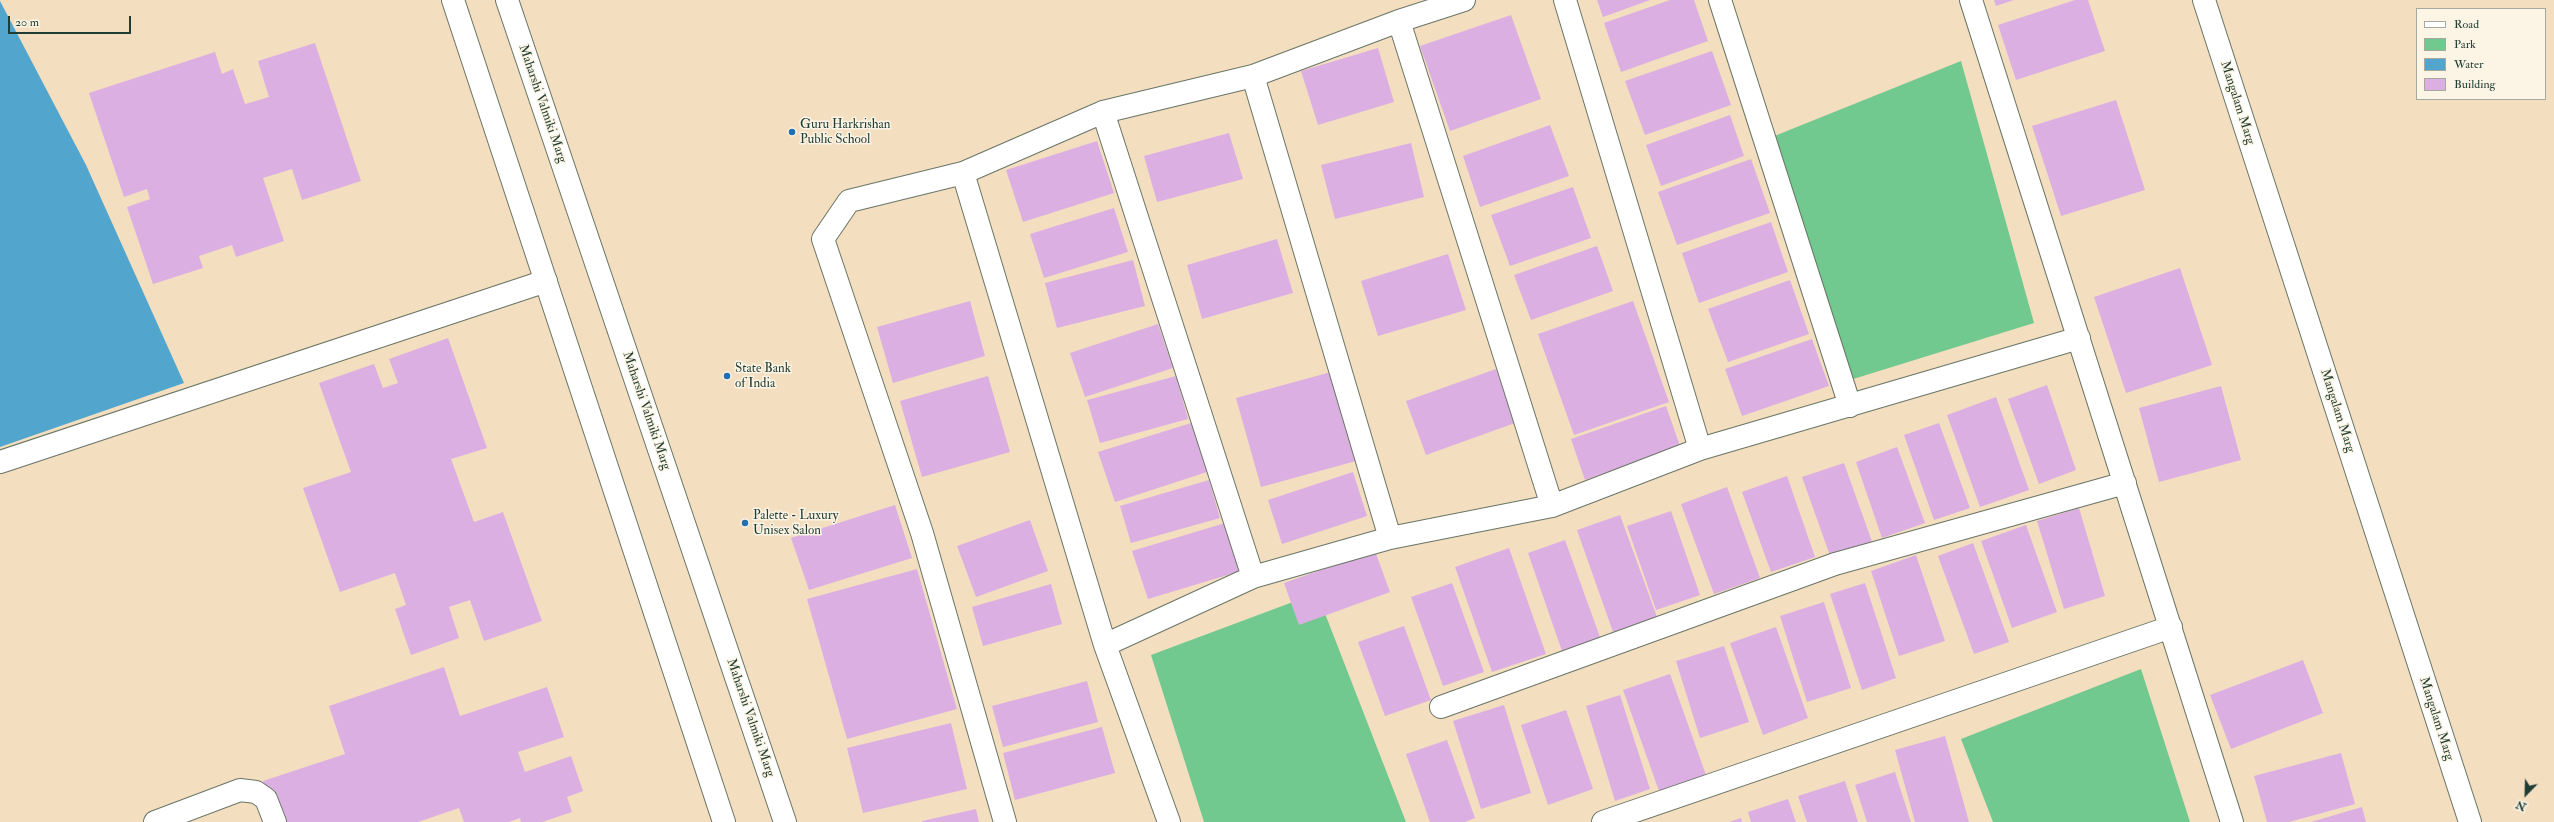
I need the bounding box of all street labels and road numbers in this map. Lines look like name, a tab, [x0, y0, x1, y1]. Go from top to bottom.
street label: Maharshi Valmiki Marg	[514, 43, 570, 165]
street label: Mangalam Marg	[2216, 59, 2258, 147]
street label: Maharshi Valmiki Marg	[618, 350, 674, 472]
street label: Mangalam Marg	[2316, 367, 2358, 455]
street label: Maharshi Valmiki Marg	[722, 657, 778, 779]
street label: Mangalam Marg	[2415, 675, 2457, 763]

